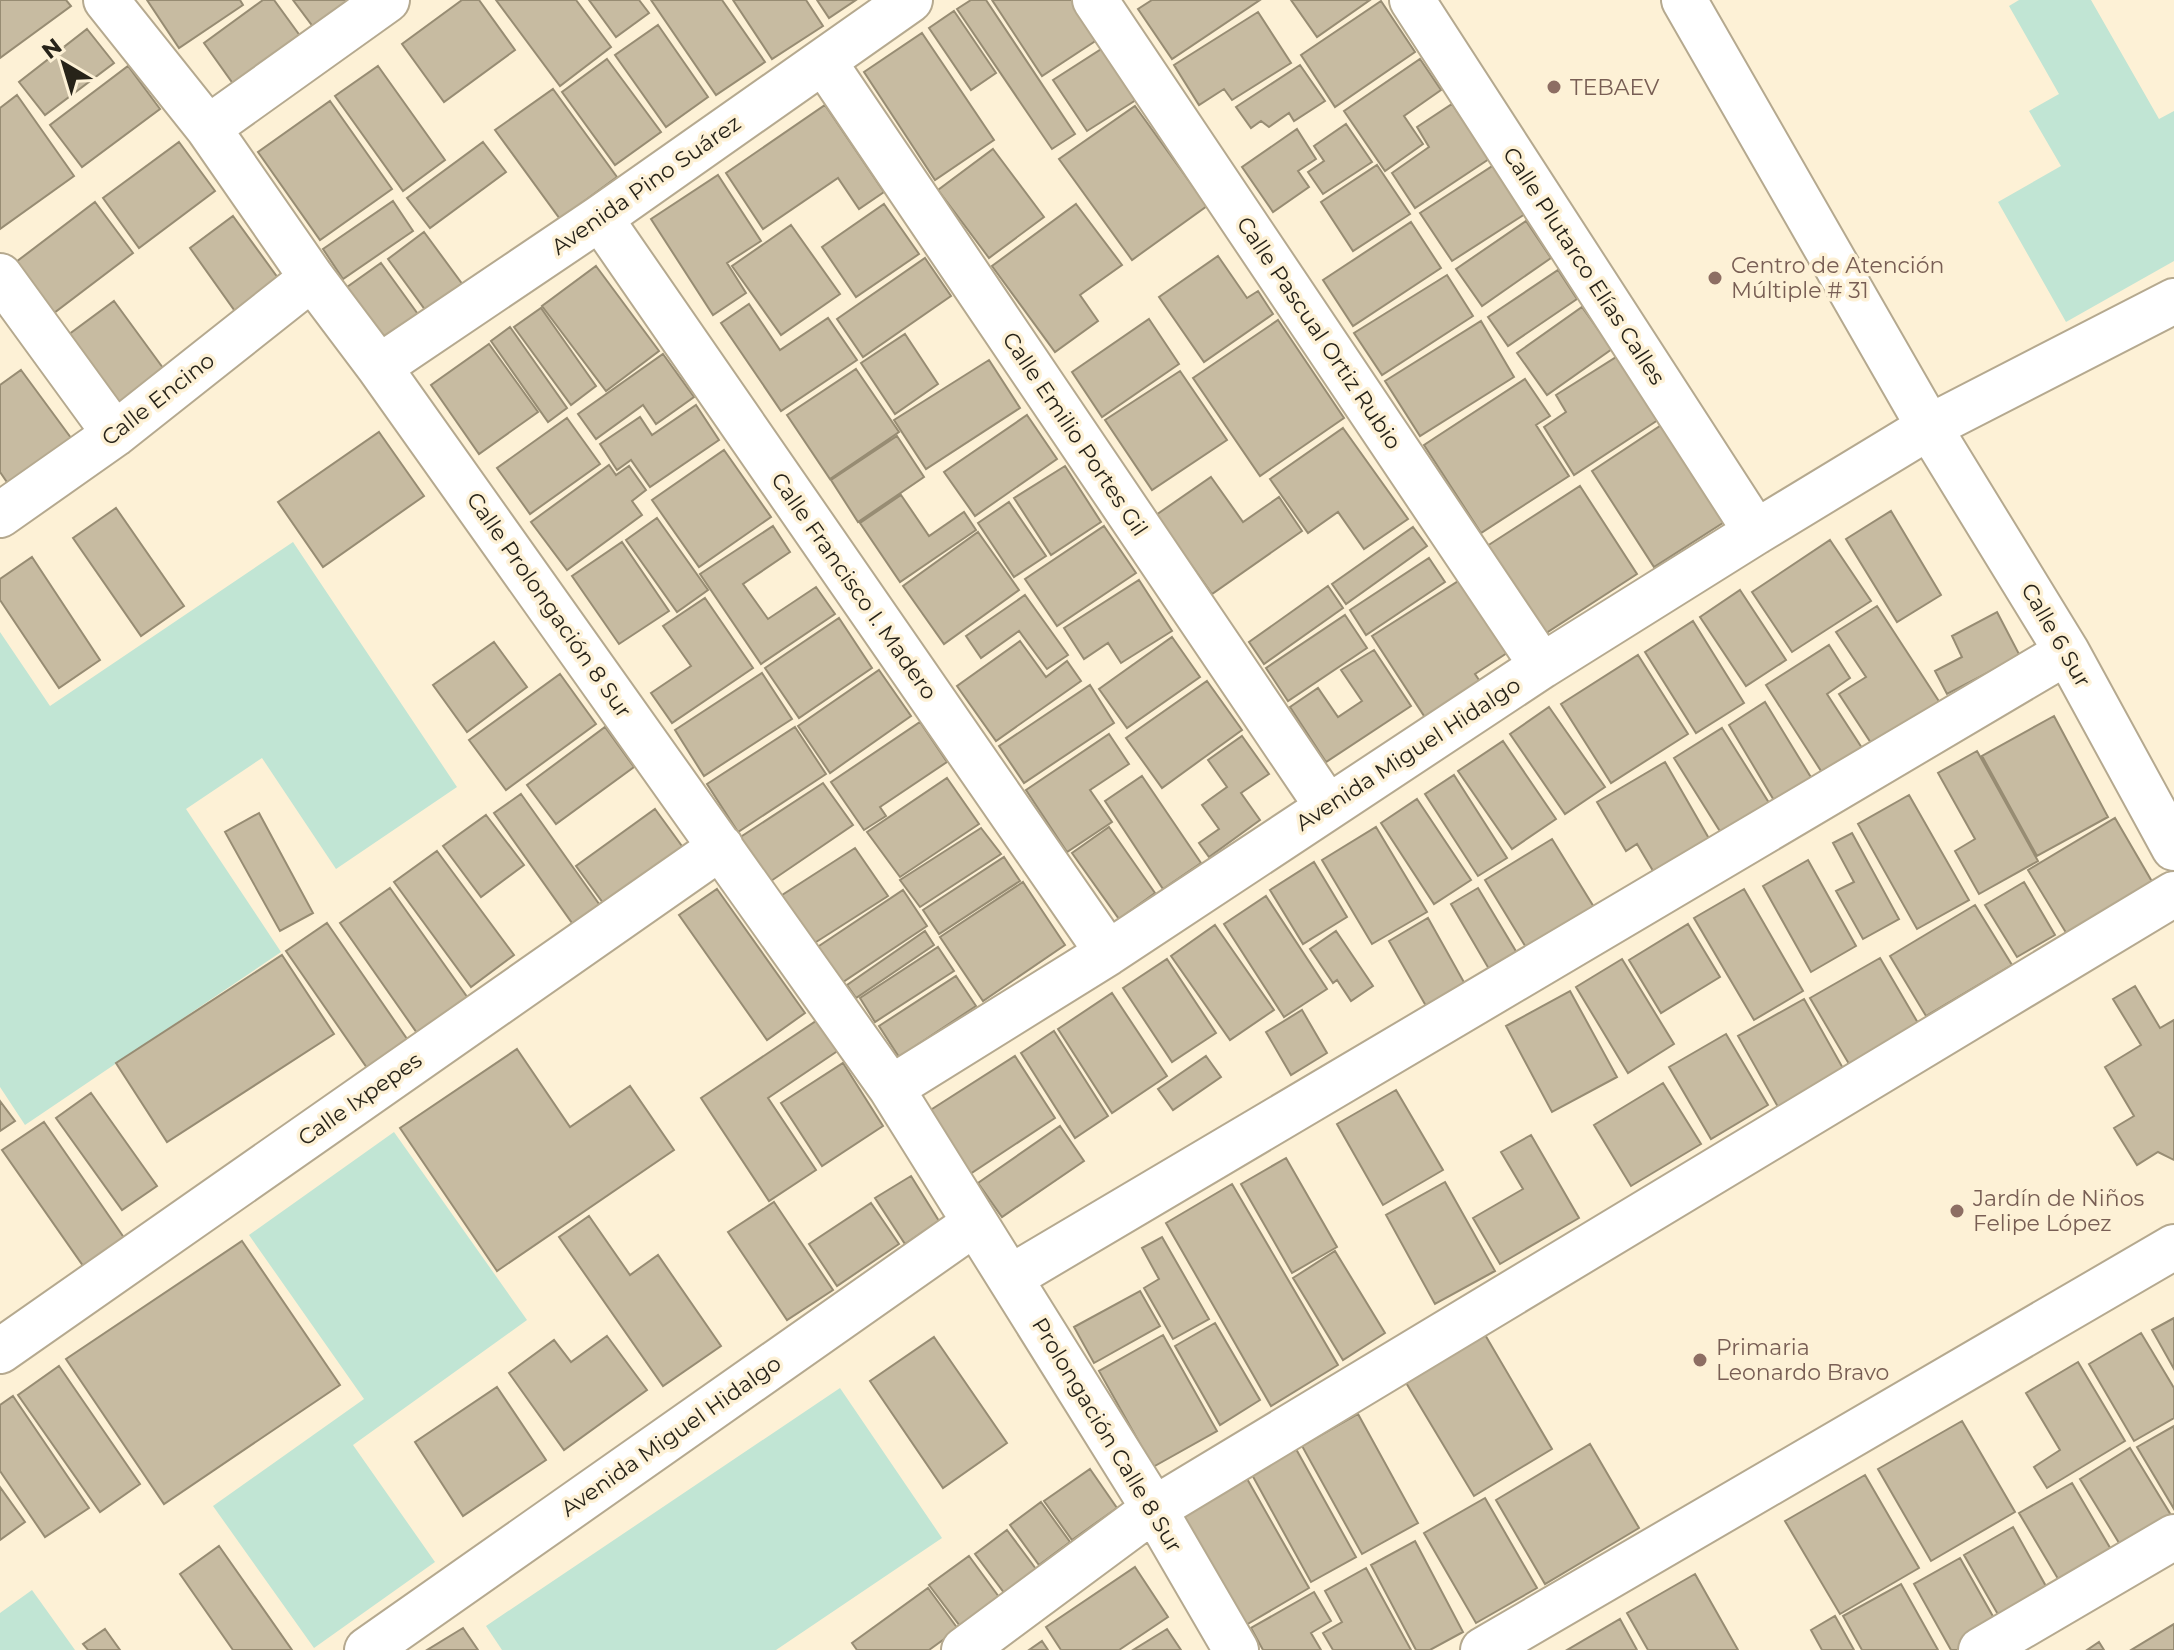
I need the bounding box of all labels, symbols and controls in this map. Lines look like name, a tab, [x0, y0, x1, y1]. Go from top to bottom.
north arrow	[24, 24, 104, 104]
text: N	[37, 33, 67, 65]
place label: TEBAEV	[1570, 74, 1660, 101]
marker: TEBAEV	[1545, 78, 1563, 96]
street label: Avenida Pino Suárez	[546, 109, 746, 261]
street label: Calle Plutarco Elías Calles	[1497, 142, 1671, 390]
street label: Calle Pascual Ortiz Rubio	[1231, 211, 1407, 455]
place label: Centro de Atención Múltiple # 31	[1731, 252, 1944, 304]
marker: Centro de Atención Múltiple # 31	[1706, 269, 1724, 287]
street label: Calle Emilio Portes Gil	[997, 327, 1153, 541]
street label: Calle Encino	[96, 347, 220, 451]
street label: Calle Francisco I. Madero	[765, 467, 943, 705]
street label: Calle Prolongación 8 Sur	[461, 487, 637, 723]
street label: Calle 6 Sur	[2015, 578, 2097, 692]
street label: Avenida Miguel Hidalgo	[1290, 671, 1526, 837]
street label: Calle Ixpepes	[293, 1046, 427, 1152]
place label: Jardín de Niños Felipe López	[1972, 1185, 2144, 1237]
marker: Jardín de Niños Felipe López	[1948, 1202, 1966, 1220]
street label: Prolongación Calle 8 Sur	[1026, 1313, 1188, 1557]
place label: Primaria Leonardo Bravo	[1716, 1334, 1889, 1386]
street label: Avenida Miguel Hidalgo	[556, 1350, 786, 1522]
marker: Primaria Leonardo Bravo	[1691, 1351, 1709, 1369]

